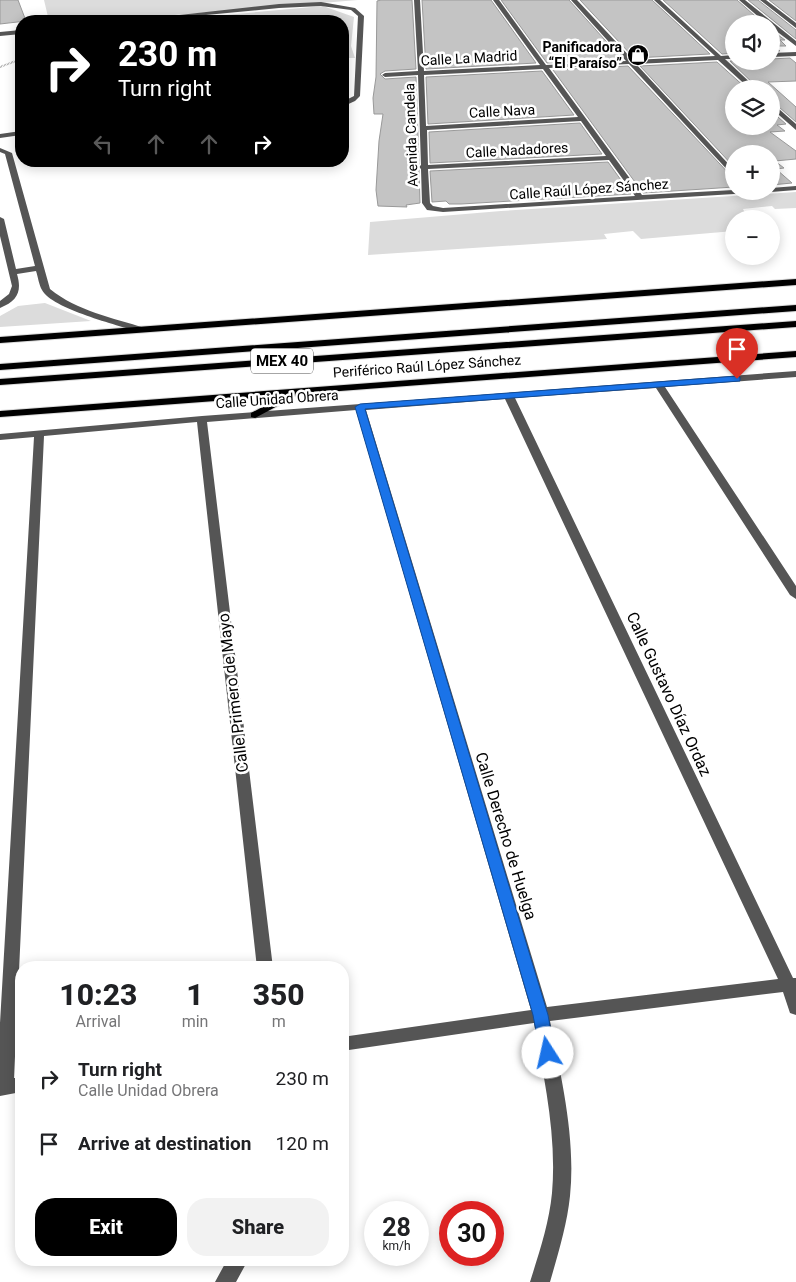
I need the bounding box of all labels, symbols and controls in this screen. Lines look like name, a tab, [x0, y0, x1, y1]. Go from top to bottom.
map controls	[725, 15, 780, 265]
button: sound	[725, 15, 780, 70]
text: 230 m	[118, 34, 217, 75]
icon: right	[35, 35, 100, 100]
place label: Panificadora “El Paraíso”	[543, 39, 623, 71]
shop icon: Panificadora “El Paraíso”	[626, 43, 650, 67]
street label: Calle La Madrid	[420, 47, 518, 69]
text: Turn right	[118, 76, 212, 101]
button: layers	[725, 80, 780, 135]
street label: Avenida Candela	[401, 83, 421, 187]
street label: Calle Nava	[469, 101, 535, 121]
icon: left	[89, 130, 117, 158]
icon: ahead	[142, 130, 170, 158]
icon: ahead	[195, 130, 223, 158]
icon: right	[248, 130, 276, 158]
street label: Calle Nadadores	[465, 139, 569, 161]
button: +	[725, 145, 780, 200]
street label: Calle Raúl López Sánchez	[509, 175, 669, 203]
button: −	[725, 210, 780, 265]
pin	[716, 328, 758, 379]
icon: arrive	[723, 335, 751, 363]
road number: MEX 40	[251, 348, 313, 374]
street label: Periférico Raúl López Sánchez	[332, 351, 522, 381]
street label: Calle Unidad Obrera	[215, 387, 339, 411]
street label: Calle Gustavo Díaz Ordaz	[623, 609, 715, 779]
street label: Calle Primero de Mayo	[214, 612, 252, 774]
street label: Calle Derecho de Huelga	[471, 750, 541, 922]
text: 10:23	[59, 977, 137, 1012]
text: 1	[186, 977, 204, 1012]
text: 350	[253, 977, 305, 1012]
text: Arrival	[76, 1012, 121, 1031]
text: min	[182, 1012, 208, 1031]
text: m	[272, 1012, 286, 1031]
position arrow	[521, 1026, 573, 1078]
text: Turn right	[78, 1058, 162, 1081]
icon: right	[35, 1065, 63, 1093]
text: 230 m	[276, 1067, 329, 1090]
text: Calle Unidad Obrera	[78, 1081, 219, 1100]
icon: arrive	[35, 1130, 63, 1158]
text: Arrive at destination	[78, 1132, 251, 1155]
text: 120 m	[276, 1132, 329, 1155]
button: Exit	[35, 1198, 177, 1256]
button: Share	[187, 1198, 329, 1256]
speed limit sign: 30	[439, 1201, 504, 1266]
text: 28	[382, 1213, 411, 1242]
text: km/h	[382, 1239, 411, 1253]

